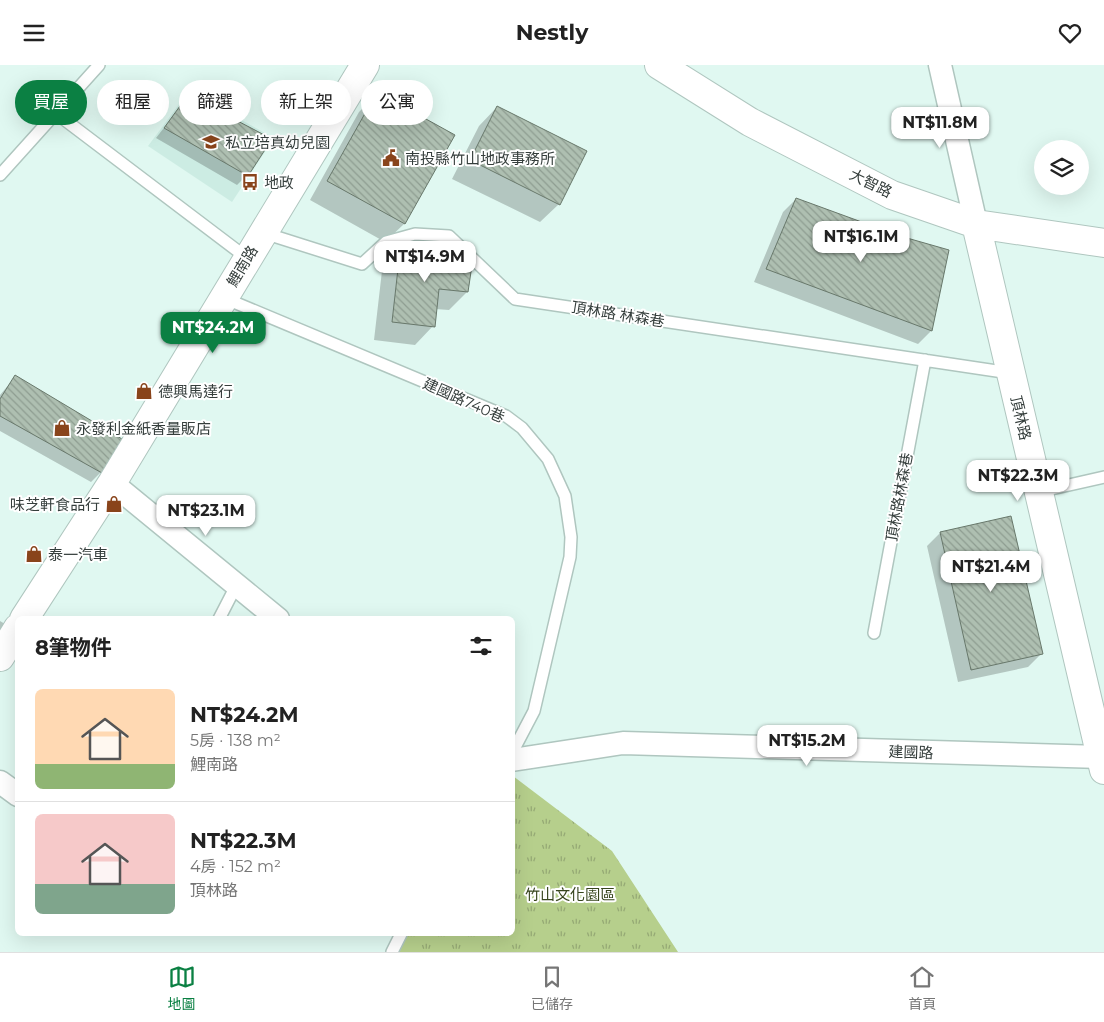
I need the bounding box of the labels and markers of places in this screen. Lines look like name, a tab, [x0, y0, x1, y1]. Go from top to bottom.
pin: NT$11.8M	[888, 107, 992, 149]
school or university icon: 私立培真幼兒園	[201, 132, 221, 152]
place label: 私立培真幼兒園	[225, 133, 330, 152]
public building icon: 南投縣竹山地政事務所	[381, 148, 401, 168]
place label: 南投縣竹山地政事務所	[405, 149, 555, 168]
bus stop icon: 地政	[240, 172, 260, 192]
place label: 地政	[264, 173, 294, 192]
pin: NT$16.1M	[809, 221, 913, 263]
pin: NT$14.9M	[373, 241, 477, 283]
pin: NT$24.2M	[161, 311, 265, 354]
shop icon: 德興馬達行	[134, 381, 154, 401]
place label: 德興馬達行	[158, 382, 233, 401]
shop icon: 永發利金紙香量販店	[52, 418, 72, 438]
place label: 永發利金紙香量販店	[76, 419, 211, 438]
pin: NT$22.3M	[966, 459, 1070, 502]
shop icon: 味芝軒食品行	[104, 494, 124, 514]
place label: 味芝軒食品行	[10, 495, 100, 514]
pin: NT$23.1M	[154, 495, 258, 537]
shop icon: 泰一汽車	[24, 544, 44, 564]
place label: 泰一汽車	[48, 545, 108, 564]
pin: NT$21.4M	[939, 551, 1043, 593]
pin: NT$15.2M	[755, 725, 859, 767]

